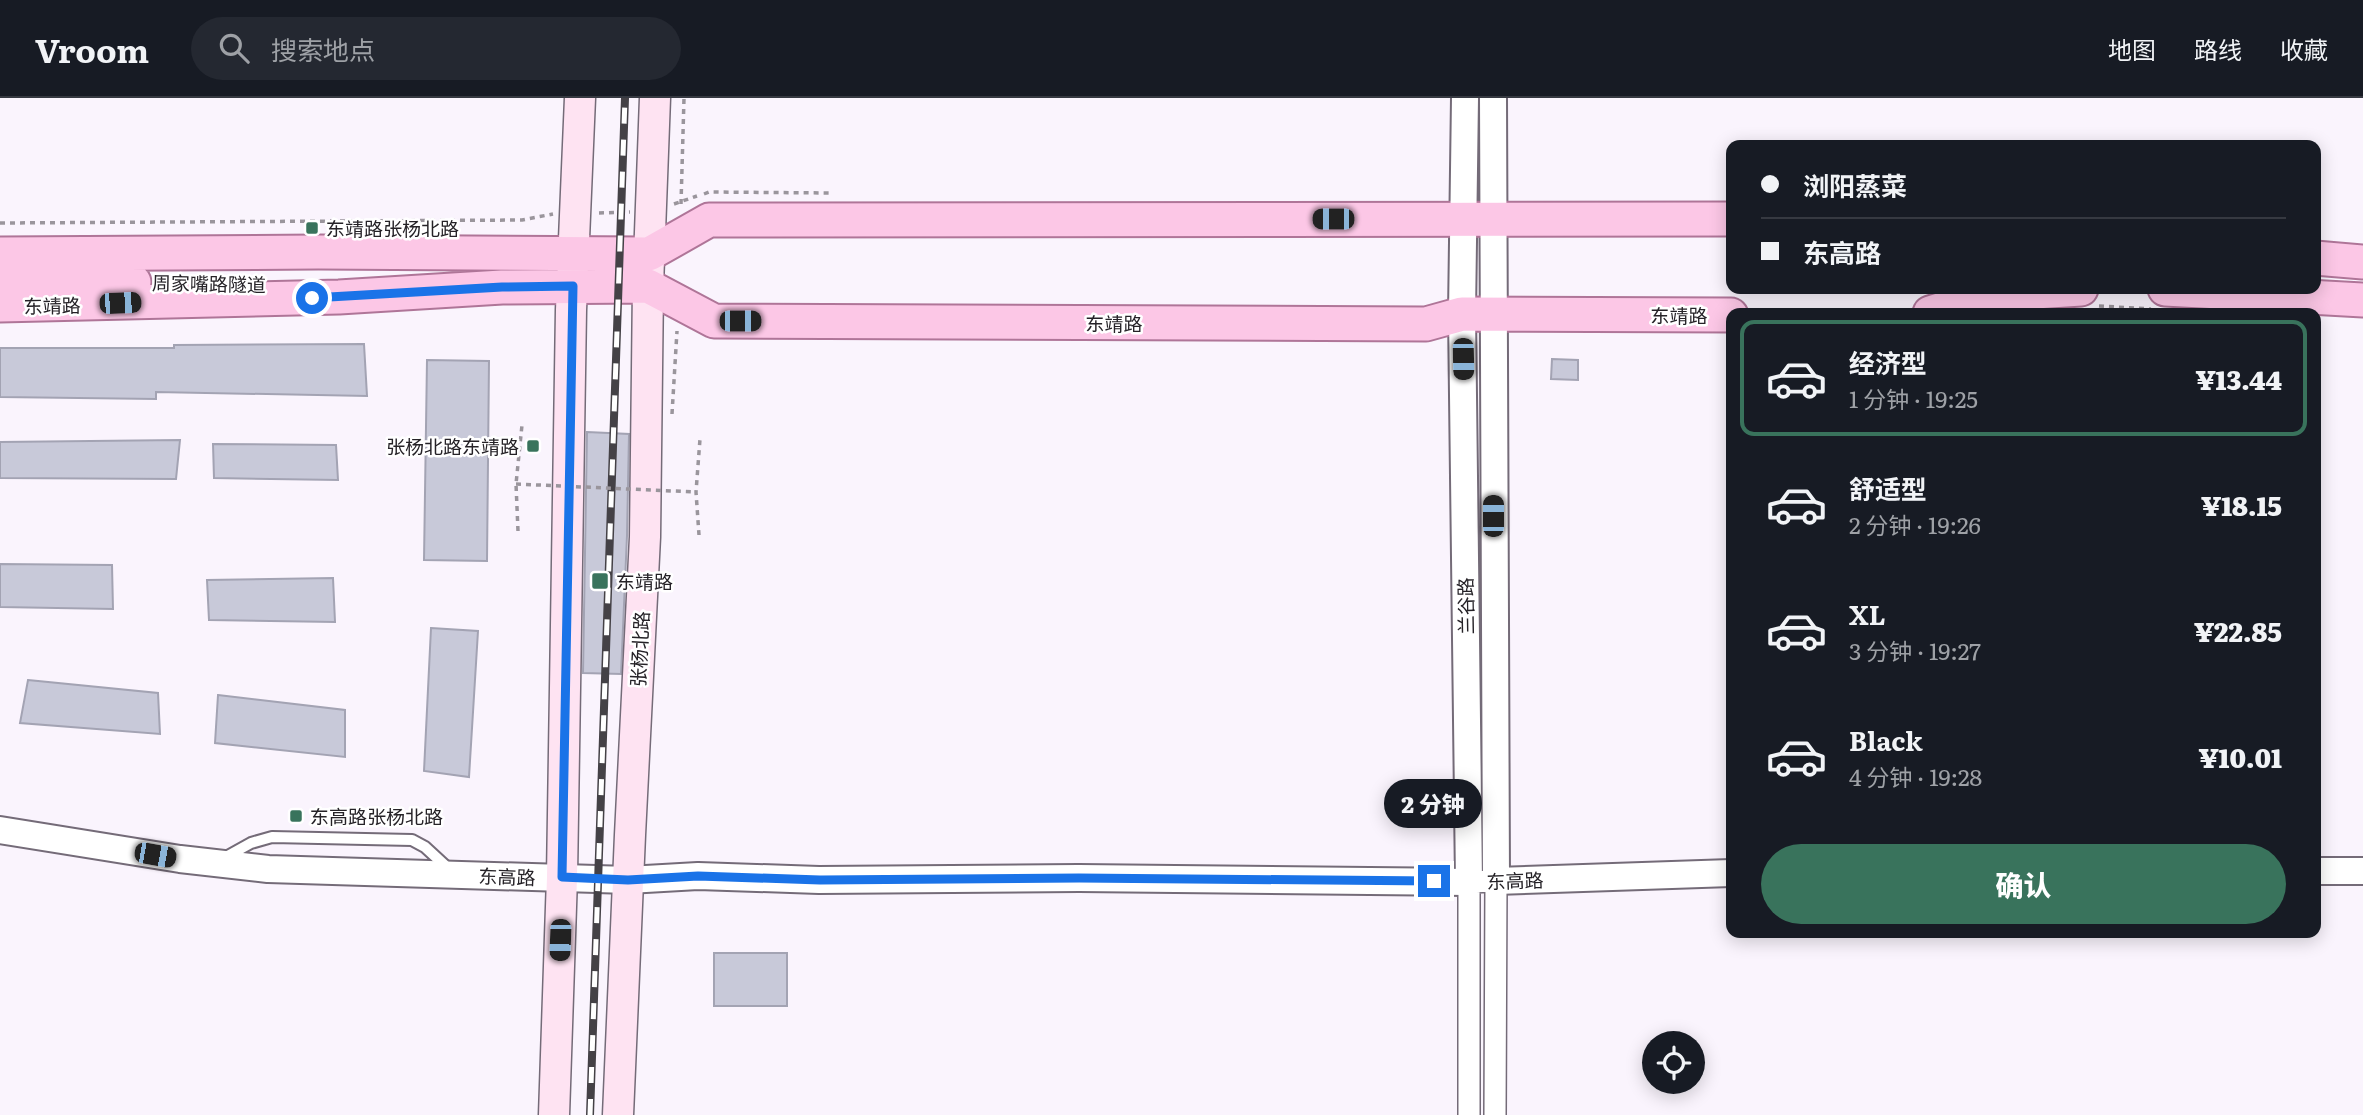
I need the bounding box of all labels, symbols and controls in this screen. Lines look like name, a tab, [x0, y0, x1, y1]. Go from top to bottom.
search box	[191, 17, 681, 80]
text: Vroom	[35, 24, 149, 73]
icon: search	[215, 29, 253, 67]
text: 搜索地点	[271, 29, 375, 68]
text: 地图	[2108, 31, 2156, 66]
text: 路线	[2194, 31, 2242, 66]
text: 收藏	[2280, 31, 2328, 66]
text: 浏阳蒸菜	[1803, 165, 1907, 204]
car	[1313, 209, 1355, 230]
place label: 东靖路张杨北路	[326, 214, 459, 242]
marker: 东靖路张杨北路	[304, 220, 320, 236]
text: 东高路	[1803, 232, 1881, 271]
street label: 周家嘴路隧道	[152, 268, 266, 298]
route start	[296, 282, 328, 314]
street label: 东靖路	[23, 291, 81, 319]
car	[99, 292, 142, 314]
street label: 东靖路	[1650, 301, 1708, 329]
street label: 东靖路	[1085, 309, 1143, 337]
car	[720, 311, 762, 332]
car	[1453, 338, 1474, 380]
text: 经济型	[1849, 342, 1927, 381]
icon: car	[1765, 347, 1828, 410]
text: ¥13.44	[2195, 359, 2282, 398]
text: 1 分钟 · 19:25	[1849, 381, 1978, 415]
place label: 张杨北路东靖路	[386, 432, 519, 460]
marker: 张杨北路东靖路	[525, 438, 541, 454]
text: 舒适型	[1849, 468, 1927, 507]
icon: car	[1765, 473, 1828, 536]
text: ¥18.15	[2201, 485, 2282, 524]
car	[1483, 495, 1504, 537]
text: 2 分钟 · 19:26	[1849, 507, 1981, 541]
place label: 东靖路	[616, 567, 673, 595]
marker: 东靖路	[590, 571, 610, 591]
street label: 兰谷路	[1451, 577, 1479, 635]
text: XL	[1849, 594, 1886, 633]
icon: car	[1765, 599, 1828, 662]
street label: 张杨北路	[623, 610, 655, 688]
text: ¥22.85	[2194, 611, 2282, 650]
text: 3 分钟 · 19:27	[1849, 633, 1981, 667]
text: Black	[1849, 720, 1923, 759]
icon: car	[1765, 725, 1828, 788]
text: ¥10.01	[2198, 737, 2282, 776]
text: 4 分钟 · 19:28	[1849, 759, 1982, 793]
callout: 2 分钟	[1385, 780, 1483, 828]
text: 2 分钟	[1401, 786, 1465, 820]
place label: 东高路张杨北路	[310, 802, 443, 830]
marker: 东高路张杨北路	[288, 808, 304, 824]
car	[133, 841, 178, 869]
button: 确认	[1761, 844, 2286, 924]
street label: 东高路	[478, 861, 536, 891]
route end	[1418, 865, 1450, 897]
street label: 东高路	[1486, 865, 1544, 895]
car	[549, 919, 572, 961]
map controls	[1642, 1031, 1705, 1094]
button: locate	[1642, 1031, 1705, 1094]

